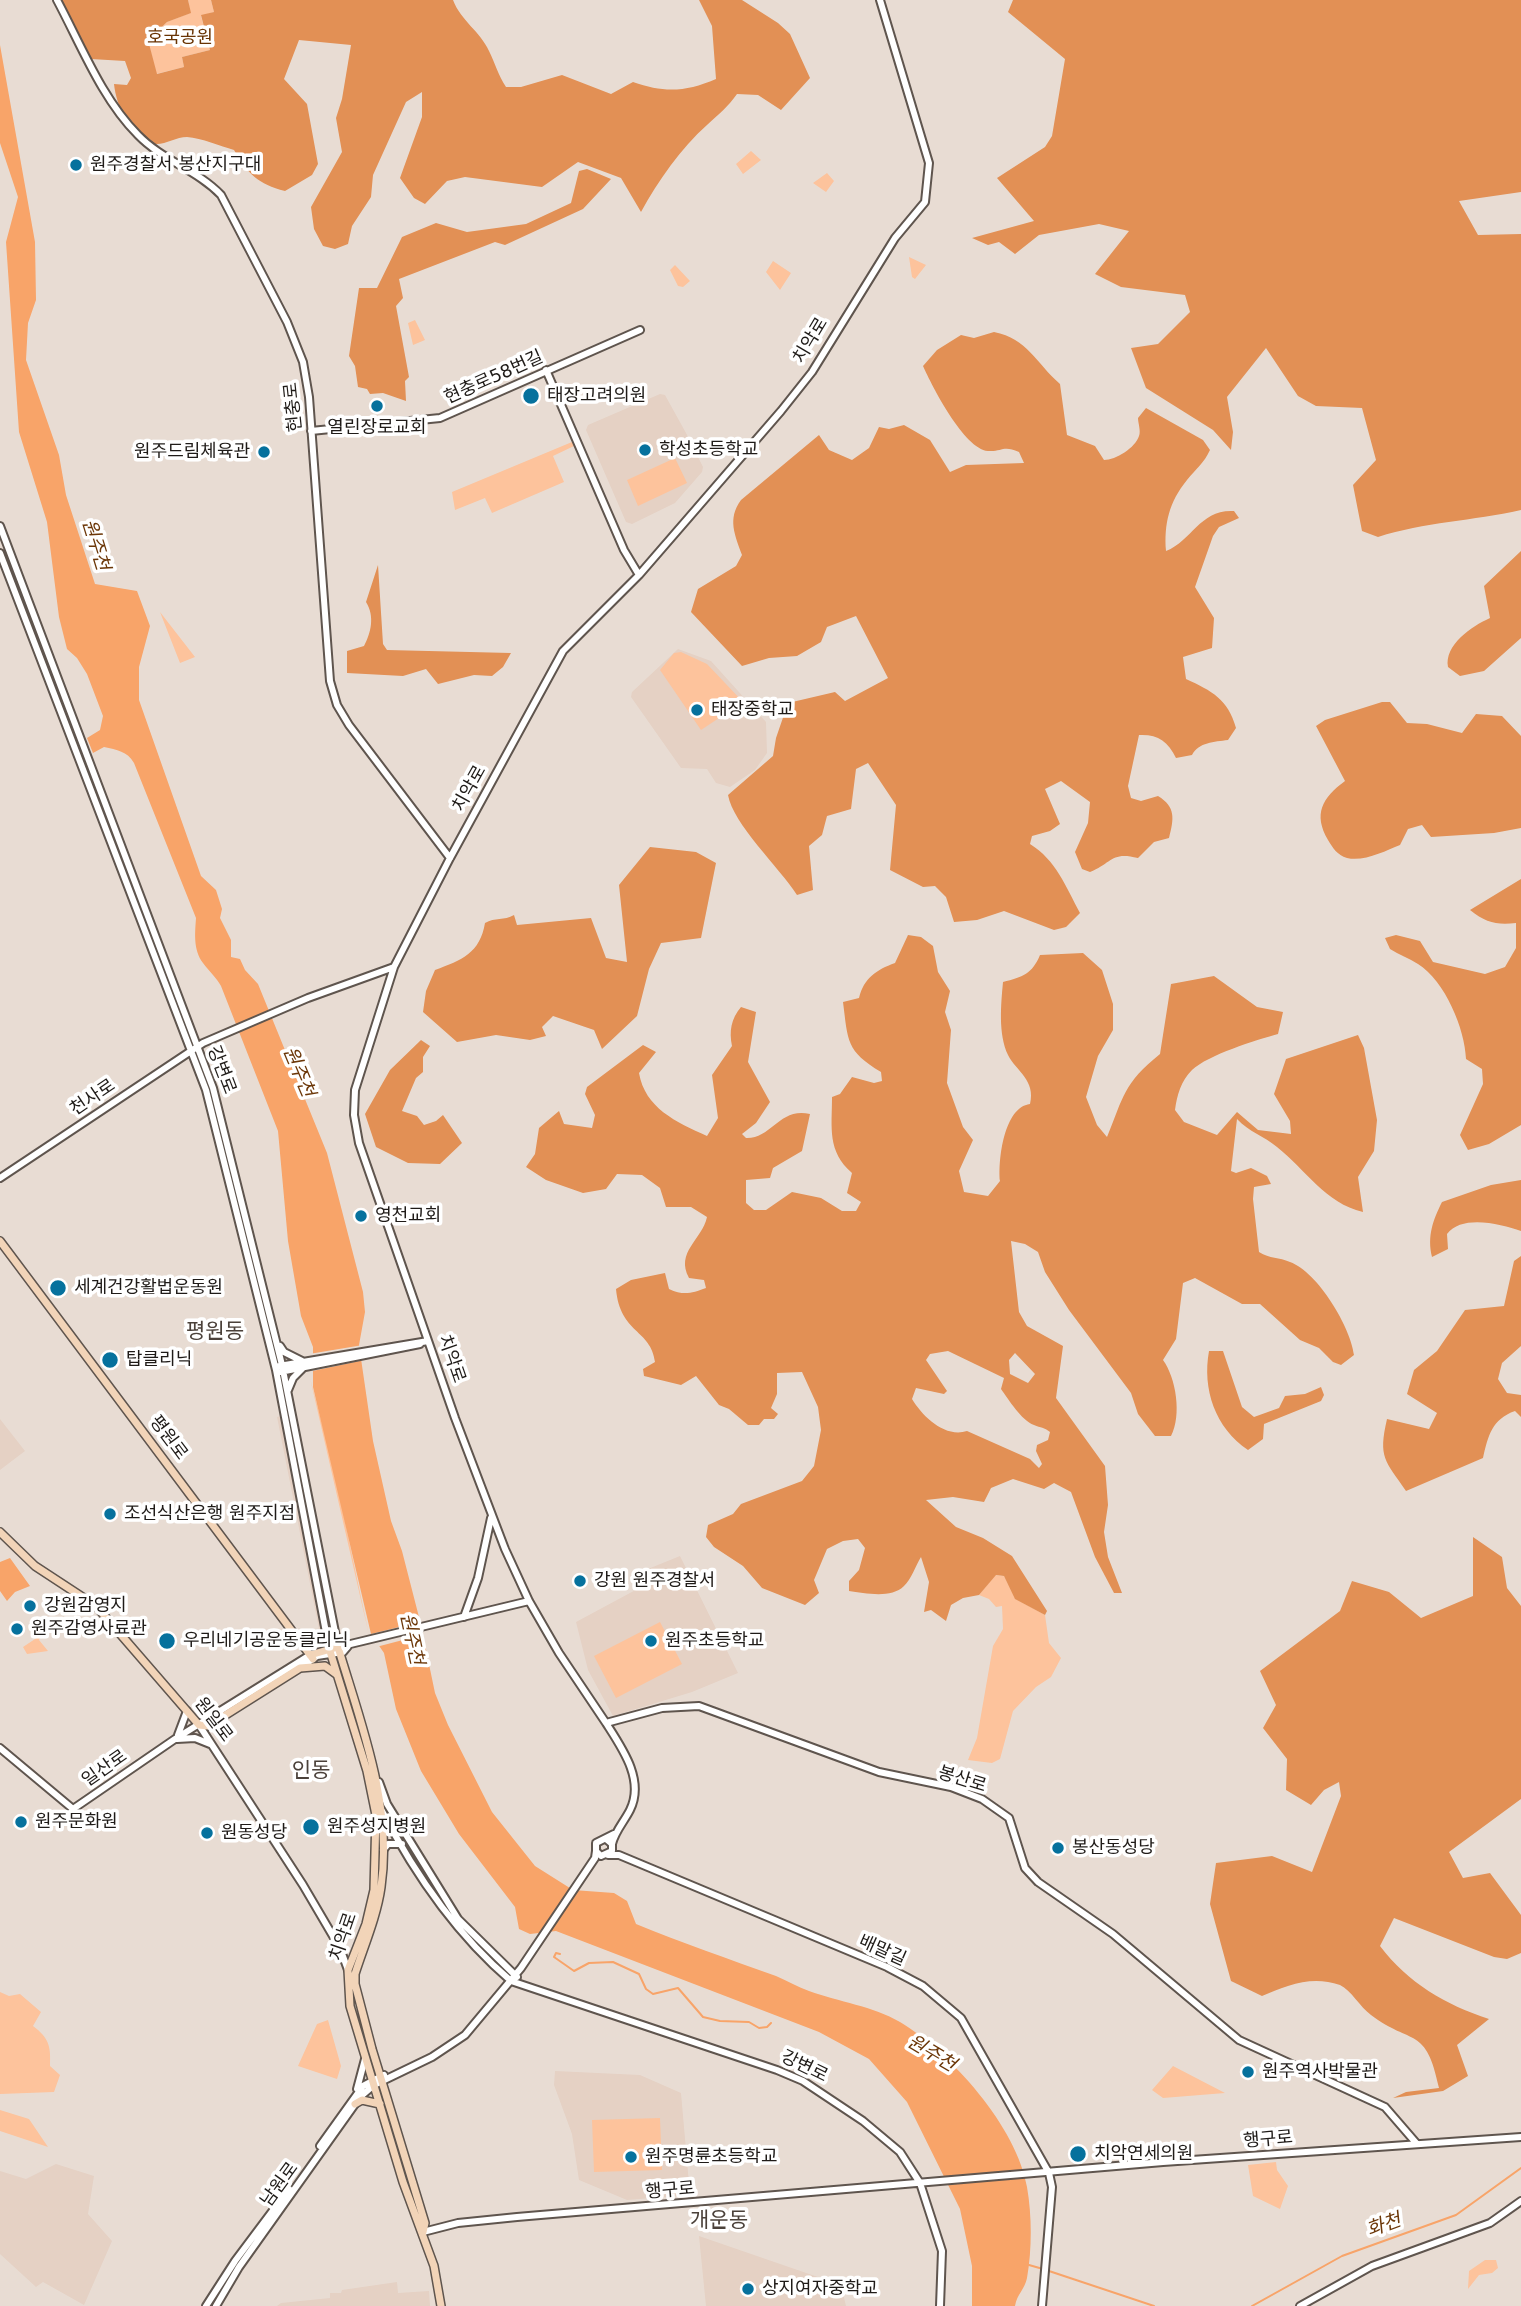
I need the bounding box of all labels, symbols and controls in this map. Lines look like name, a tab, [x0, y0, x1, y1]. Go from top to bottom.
park label: 호국공원	[147, 27, 213, 49]
place label: 원주경찰서 봉산지구대	[90, 154, 261, 176]
marker: 원주경찰서 봉산지구대	[68, 157, 84, 173]
street label: 치악로	[789, 314, 833, 368]
street label: 현충로58번길	[441, 347, 547, 409]
street label: 현충로	[281, 381, 307, 433]
place label: 태장고려의원	[547, 385, 646, 407]
marker: 태장고려의원	[521, 386, 541, 406]
marker: 열린장로교회	[369, 398, 385, 414]
place label: 열린장로교회	[327, 417, 427, 439]
place label: 학성초등학교	[659, 439, 758, 461]
place label: 원주드림체육관	[134, 441, 250, 463]
marker: 학성초등학교	[637, 442, 653, 458]
marker: 원주드림체육관	[256, 444, 272, 460]
water label: 원주천	[76, 517, 114, 573]
place label: 태장중학교	[711, 699, 794, 721]
marker: 태장중학교	[689, 702, 705, 718]
street label: 치악로	[449, 762, 491, 816]
street label: 강변로	[202, 1043, 240, 1097]
water label: 원주천	[277, 1043, 319, 1101]
street label: 천사로	[66, 1075, 120, 1121]
place label: 영천교회	[375, 1205, 441, 1227]
marker: 영천교회	[353, 1208, 369, 1224]
place label: 세계건강활법운동원	[74, 1277, 223, 1299]
marker: 세계건강활법운동원	[48, 1278, 68, 1298]
district label: 평원동	[186, 1320, 244, 1346]
street label: 치악로	[433, 1332, 469, 1386]
place label: 탑클리닉	[126, 1349, 192, 1371]
marker: 탑클리닉	[100, 1350, 120, 1370]
street label: 평원로	[144, 1412, 192, 1464]
place label: 조선식산은행 원주지점	[124, 1503, 295, 1525]
marker: 조선식산은행 원주지점	[102, 1506, 118, 1522]
place label: 강원 원주경찰서	[594, 1570, 716, 1592]
marker: 강원 원주경찰서	[572, 1573, 588, 1589]
place label: 강원감영지	[44, 1595, 127, 1617]
marker: 강원감영지	[22, 1598, 38, 1614]
water label: 원주천	[394, 1611, 428, 1667]
place label: 원주감영사료관	[31, 1618, 147, 1640]
marker: 원주감영사료관	[9, 1621, 25, 1637]
place label: 우리네기공운동클리닉	[183, 1630, 349, 1652]
place label: 원주초등학교	[665, 1630, 764, 1652]
marker: 우리네기공운동클리닉	[157, 1631, 177, 1651]
marker: 원주초등학교	[643, 1633, 659, 1649]
street label: 원일로	[189, 1694, 237, 1746]
street label: 일산로	[78, 1746, 132, 1792]
district label: 인동	[292, 1759, 330, 1785]
street label: 봉산로	[935, 1762, 989, 1798]
place label: 원주문화원	[35, 1811, 118, 1833]
marker: 원주문화원	[13, 1814, 29, 1830]
place label: 원주성지병원	[327, 1816, 426, 1838]
marker: 원주성지병원	[301, 1817, 321, 1837]
place label: 원동성당	[221, 1822, 287, 1844]
marker: 원동성당	[199, 1825, 215, 1841]
place label: 봉산동성당	[1072, 1837, 1155, 1859]
marker: 봉산동성당	[1050, 1840, 1066, 1856]
street label: 치악로	[326, 1910, 362, 1964]
street label: 배말길	[855, 1931, 909, 1971]
water label: 원주천	[903, 2031, 959, 2077]
street label: 강변로	[777, 2046, 831, 2088]
place label: 원주역사박물관	[1262, 2061, 1378, 2083]
marker: 원주역사박물관	[1240, 2064, 1256, 2080]
street label: 행구로	[1242, 2127, 1294, 2153]
place label: 치악연세의원	[1094, 2143, 1193, 2165]
marker: 치악연세의원	[1068, 2144, 1088, 2164]
place label: 원주명륜초등학교	[645, 2146, 777, 2168]
marker: 원주명륜초등학교	[623, 2149, 639, 2165]
street label: 남원로	[257, 2159, 303, 2211]
street label: 행구로	[644, 2178, 696, 2204]
district label: 개운동	[690, 2209, 748, 2235]
water label: 화천	[1364, 2209, 1404, 2243]
place label: 상지여자중학교	[762, 2278, 878, 2300]
marker: 상지여자중학교	[740, 2281, 756, 2297]

